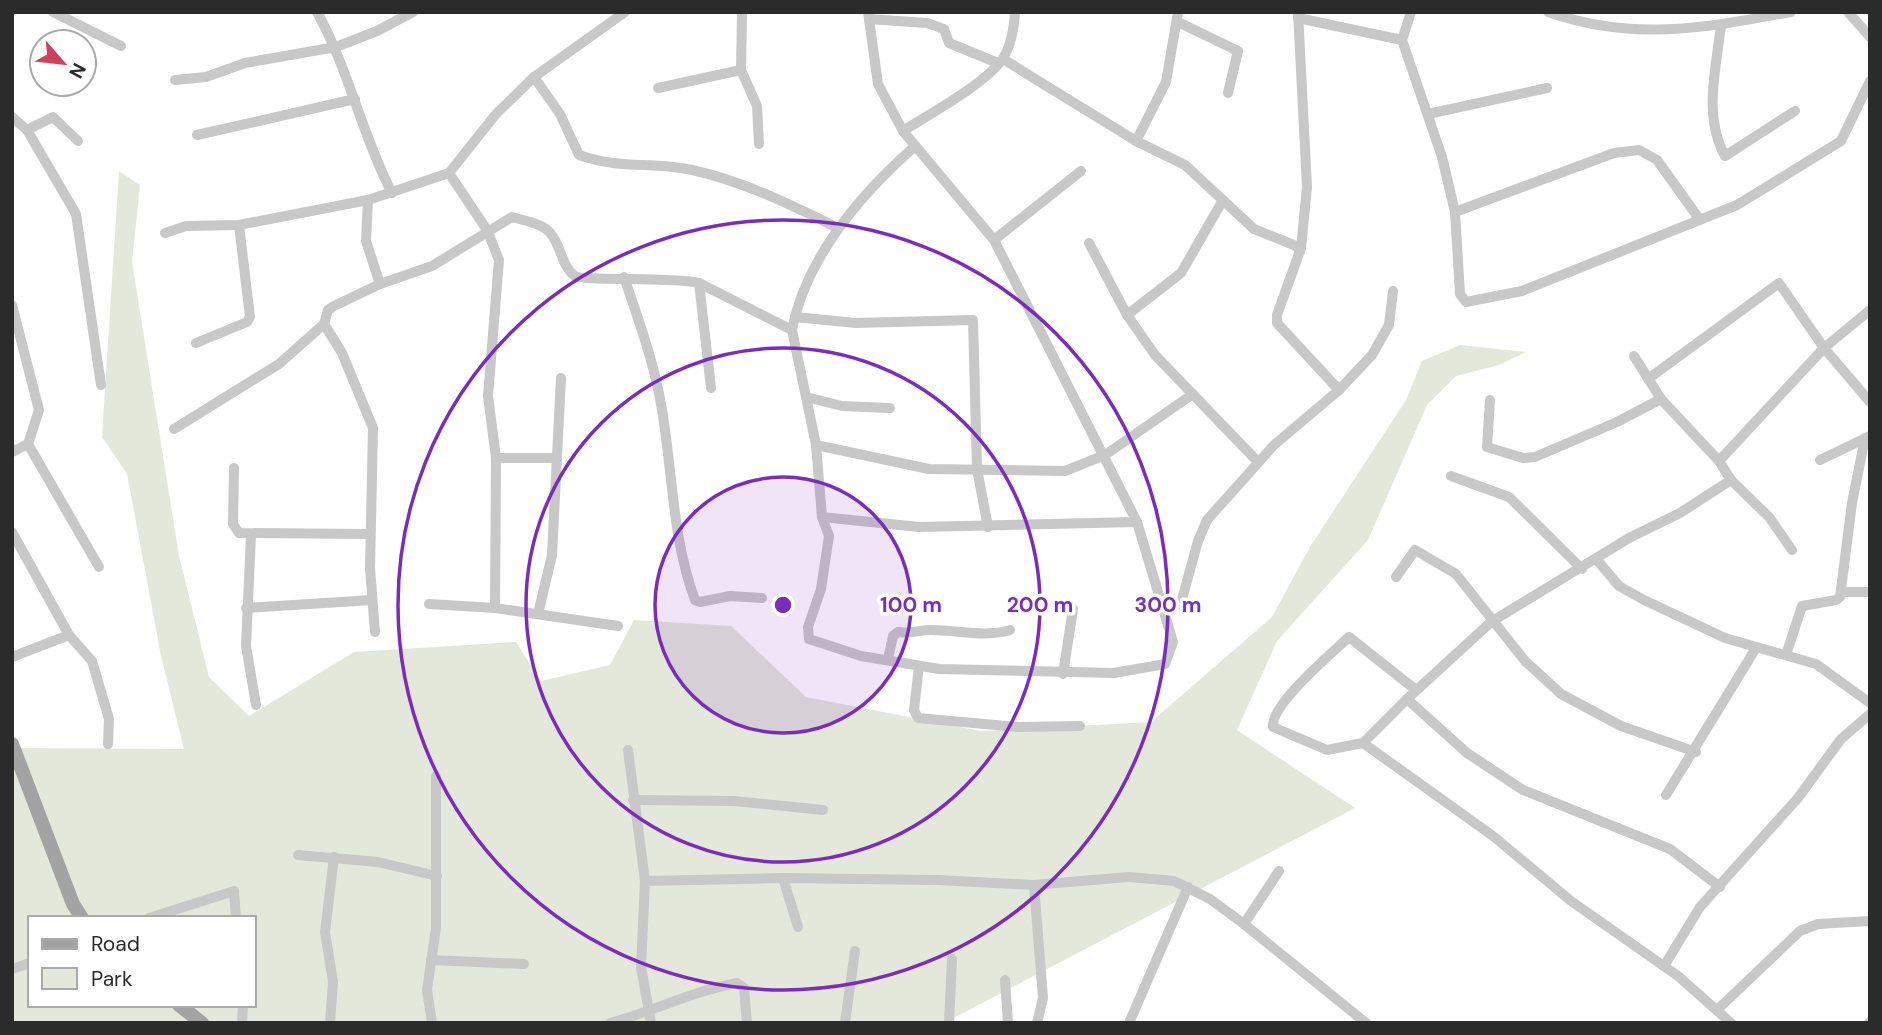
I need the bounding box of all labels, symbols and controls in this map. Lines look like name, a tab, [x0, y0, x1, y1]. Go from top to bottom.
north arrow	[28, 28, 98, 98]
text: N	[63, 59, 92, 83]
text: 100 m	[880, 591, 942, 619]
text: 200 m	[1007, 591, 1073, 619]
text: 300 m	[1135, 591, 1201, 619]
centre of rings	[771, 593, 795, 617]
legend	[28, 916, 256, 1007]
text: Road	[91, 930, 140, 958]
text: Park	[91, 965, 133, 993]

